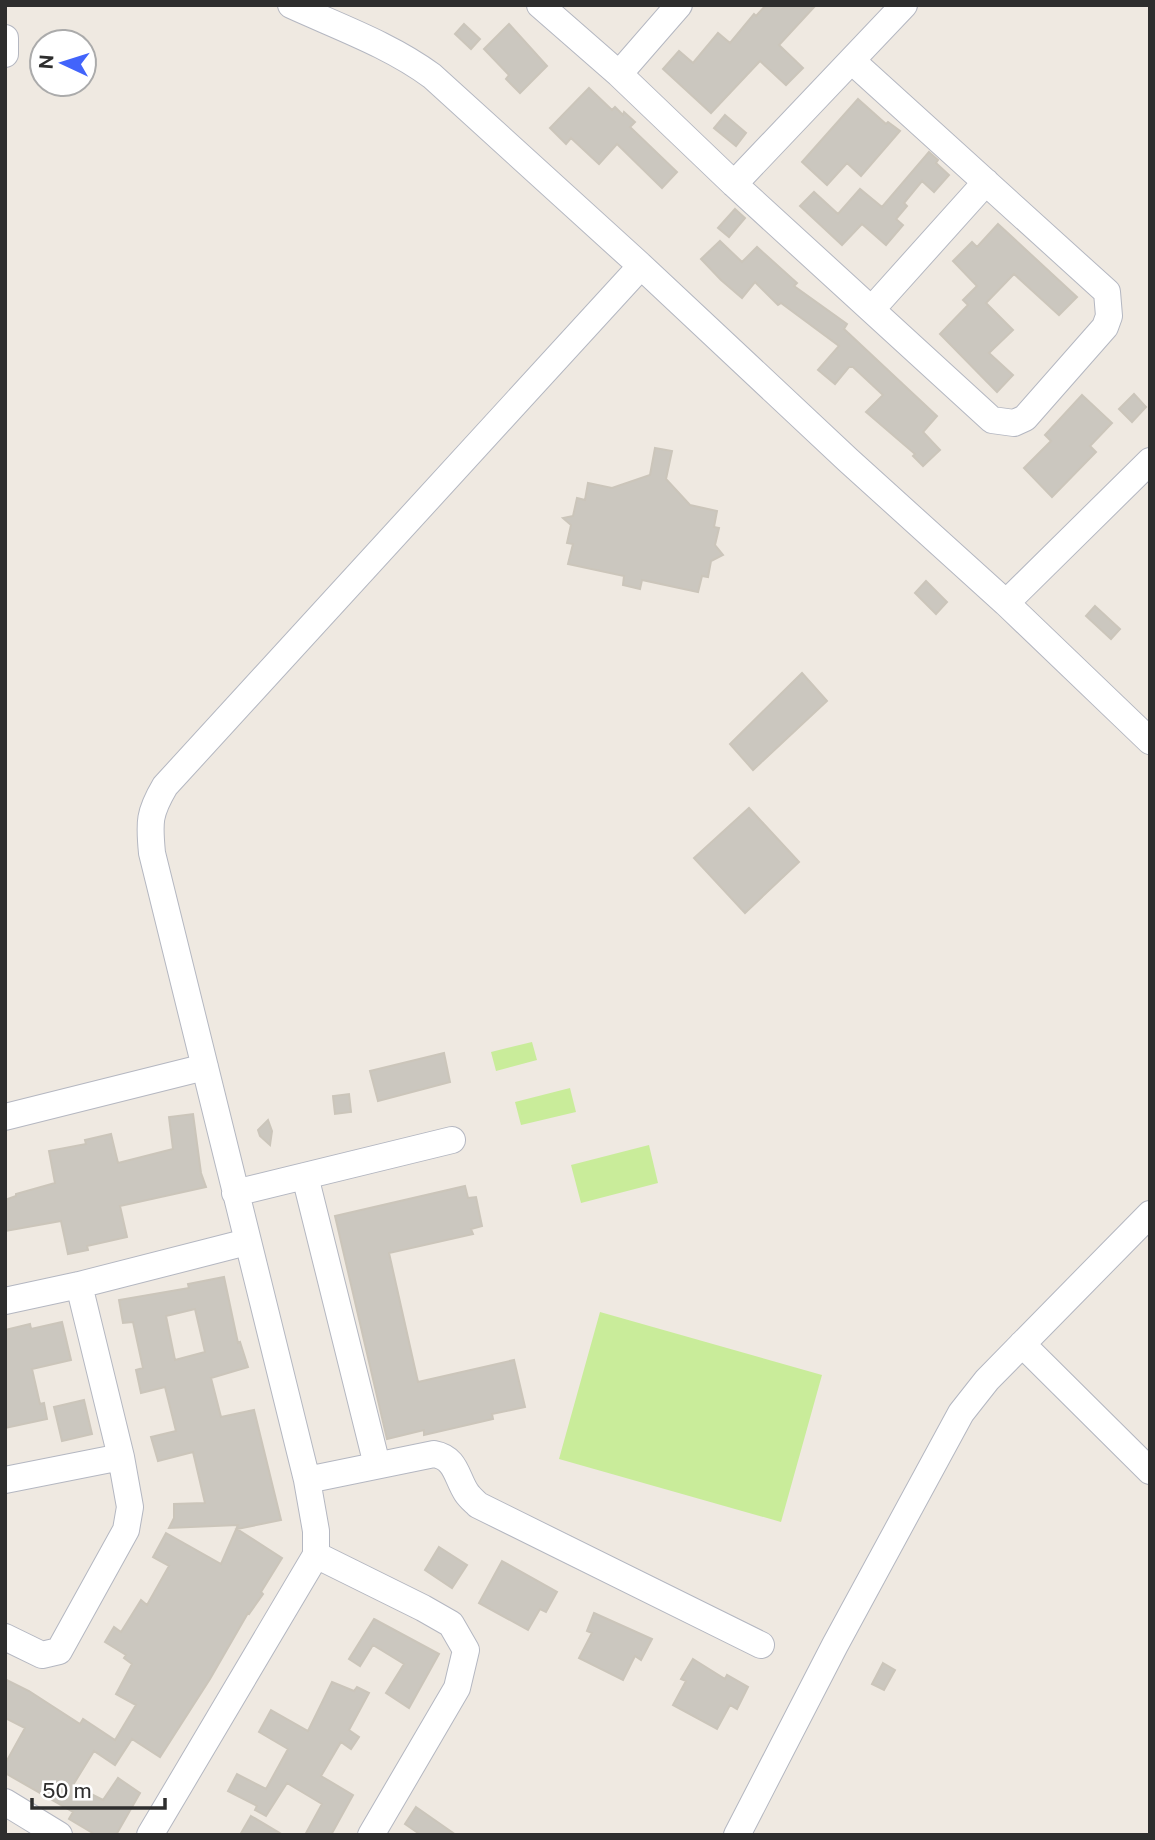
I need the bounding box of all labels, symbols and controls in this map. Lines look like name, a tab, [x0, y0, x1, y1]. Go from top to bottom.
north arrow	[28, 28, 98, 98]
text: N	[35, 54, 58, 70]
scale bar	[32, 1766, 164, 1810]
text: 50 m	[42, 1778, 92, 1803]

